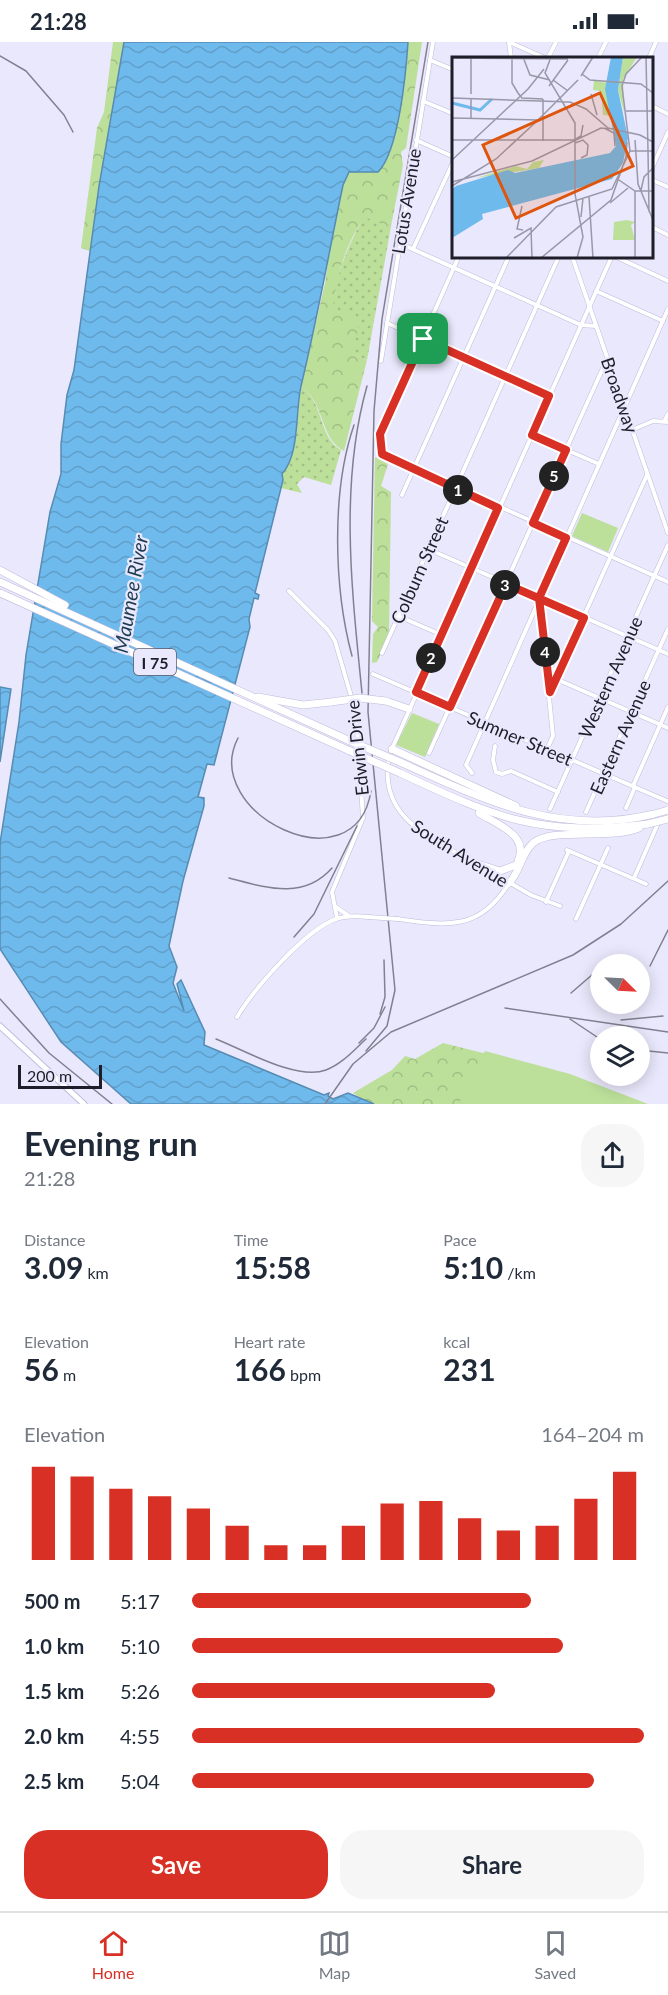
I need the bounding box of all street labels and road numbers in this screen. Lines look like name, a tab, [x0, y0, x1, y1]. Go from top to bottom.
street label: Lotus Avenue	[387, 147, 425, 255]
street label: Broadway	[597, 354, 643, 437]
street label: Colburn Street	[386, 512, 453, 627]
street label: Western Avenue	[573, 613, 647, 741]
road number: I 75	[134, 649, 176, 675]
street label: Eastern Avenue	[585, 676, 655, 798]
street label: Edwin Drive	[341, 699, 373, 797]
street label: Sumner Street	[464, 706, 576, 770]
street label: South Avenue	[408, 815, 512, 891]

